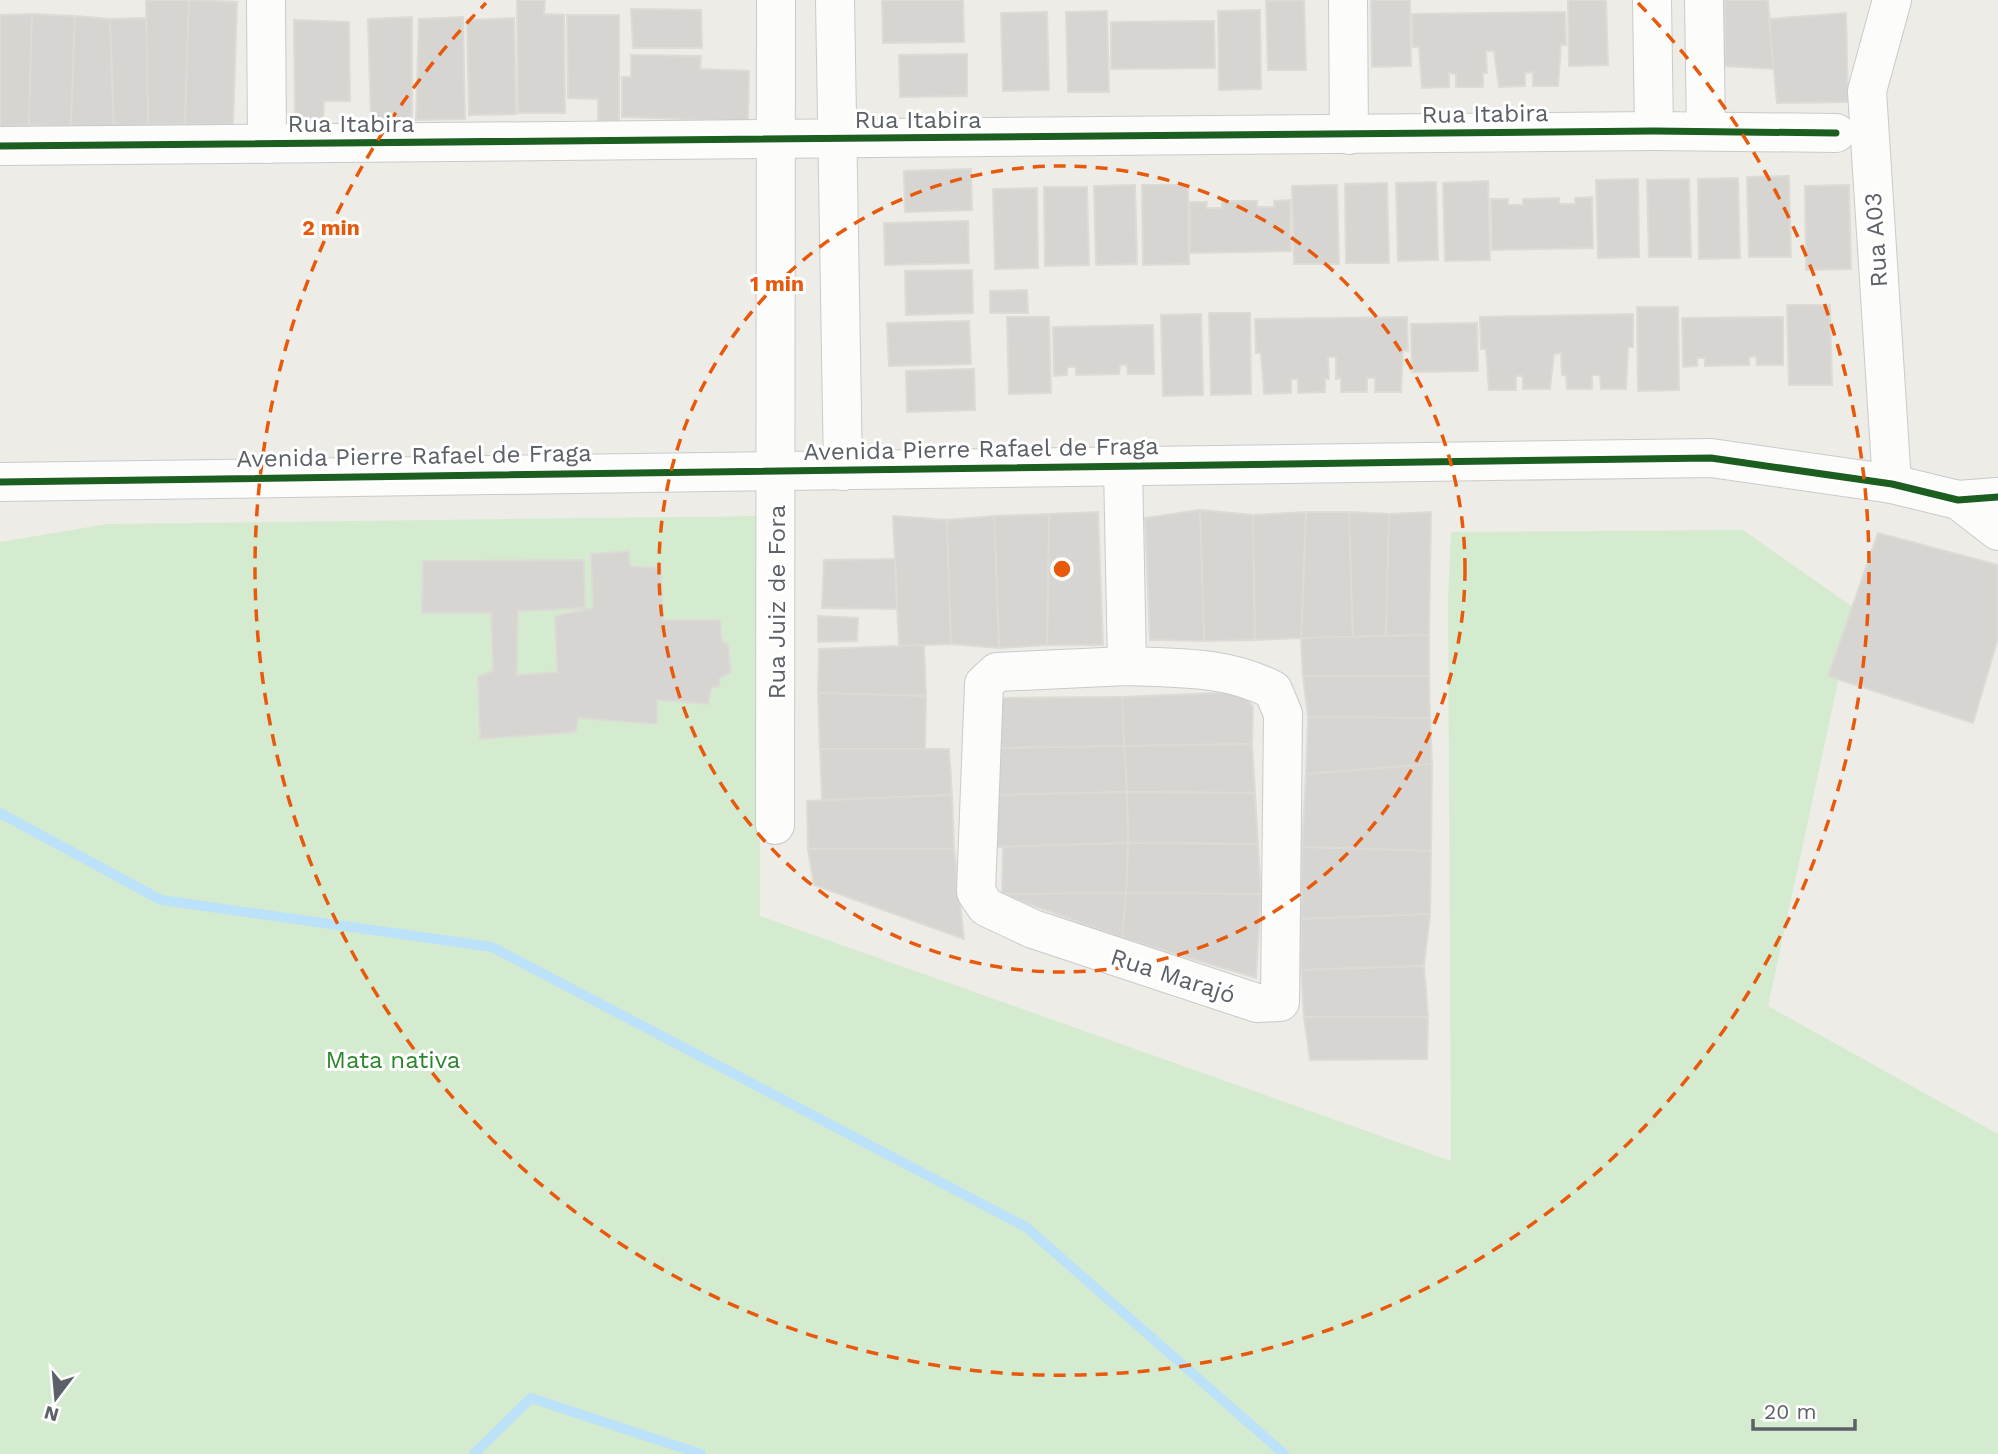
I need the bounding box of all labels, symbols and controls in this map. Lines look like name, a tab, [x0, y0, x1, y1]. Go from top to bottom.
street label: Rua Itabira	[1421, 99, 1549, 129]
street label: Rua Itabira	[855, 106, 981, 134]
street label: Rua Itabira	[288, 110, 414, 138]
street label: Rua A03	[1859, 192, 1893, 288]
text: 2 min	[302, 215, 360, 240]
text: 1 min	[750, 271, 804, 296]
street label: Avenida Pierre Rafael de Fraga	[803, 432, 1159, 466]
street label: Avenida Pierre Rafael de Fraga	[236, 439, 592, 473]
street label: Rua Juiz de Fora	[763, 505, 791, 699]
centre of rings	[1050, 557, 1074, 581]
street label: Rua Marajó	[1107, 943, 1239, 1009]
park label: Mata nativa	[326, 1046, 460, 1074]
north arrow	[21, 1363, 91, 1433]
scale bar	[1753, 1388, 1854, 1432]
text: 20 m	[1764, 1399, 1816, 1424]
text: N	[42, 1401, 61, 1427]

